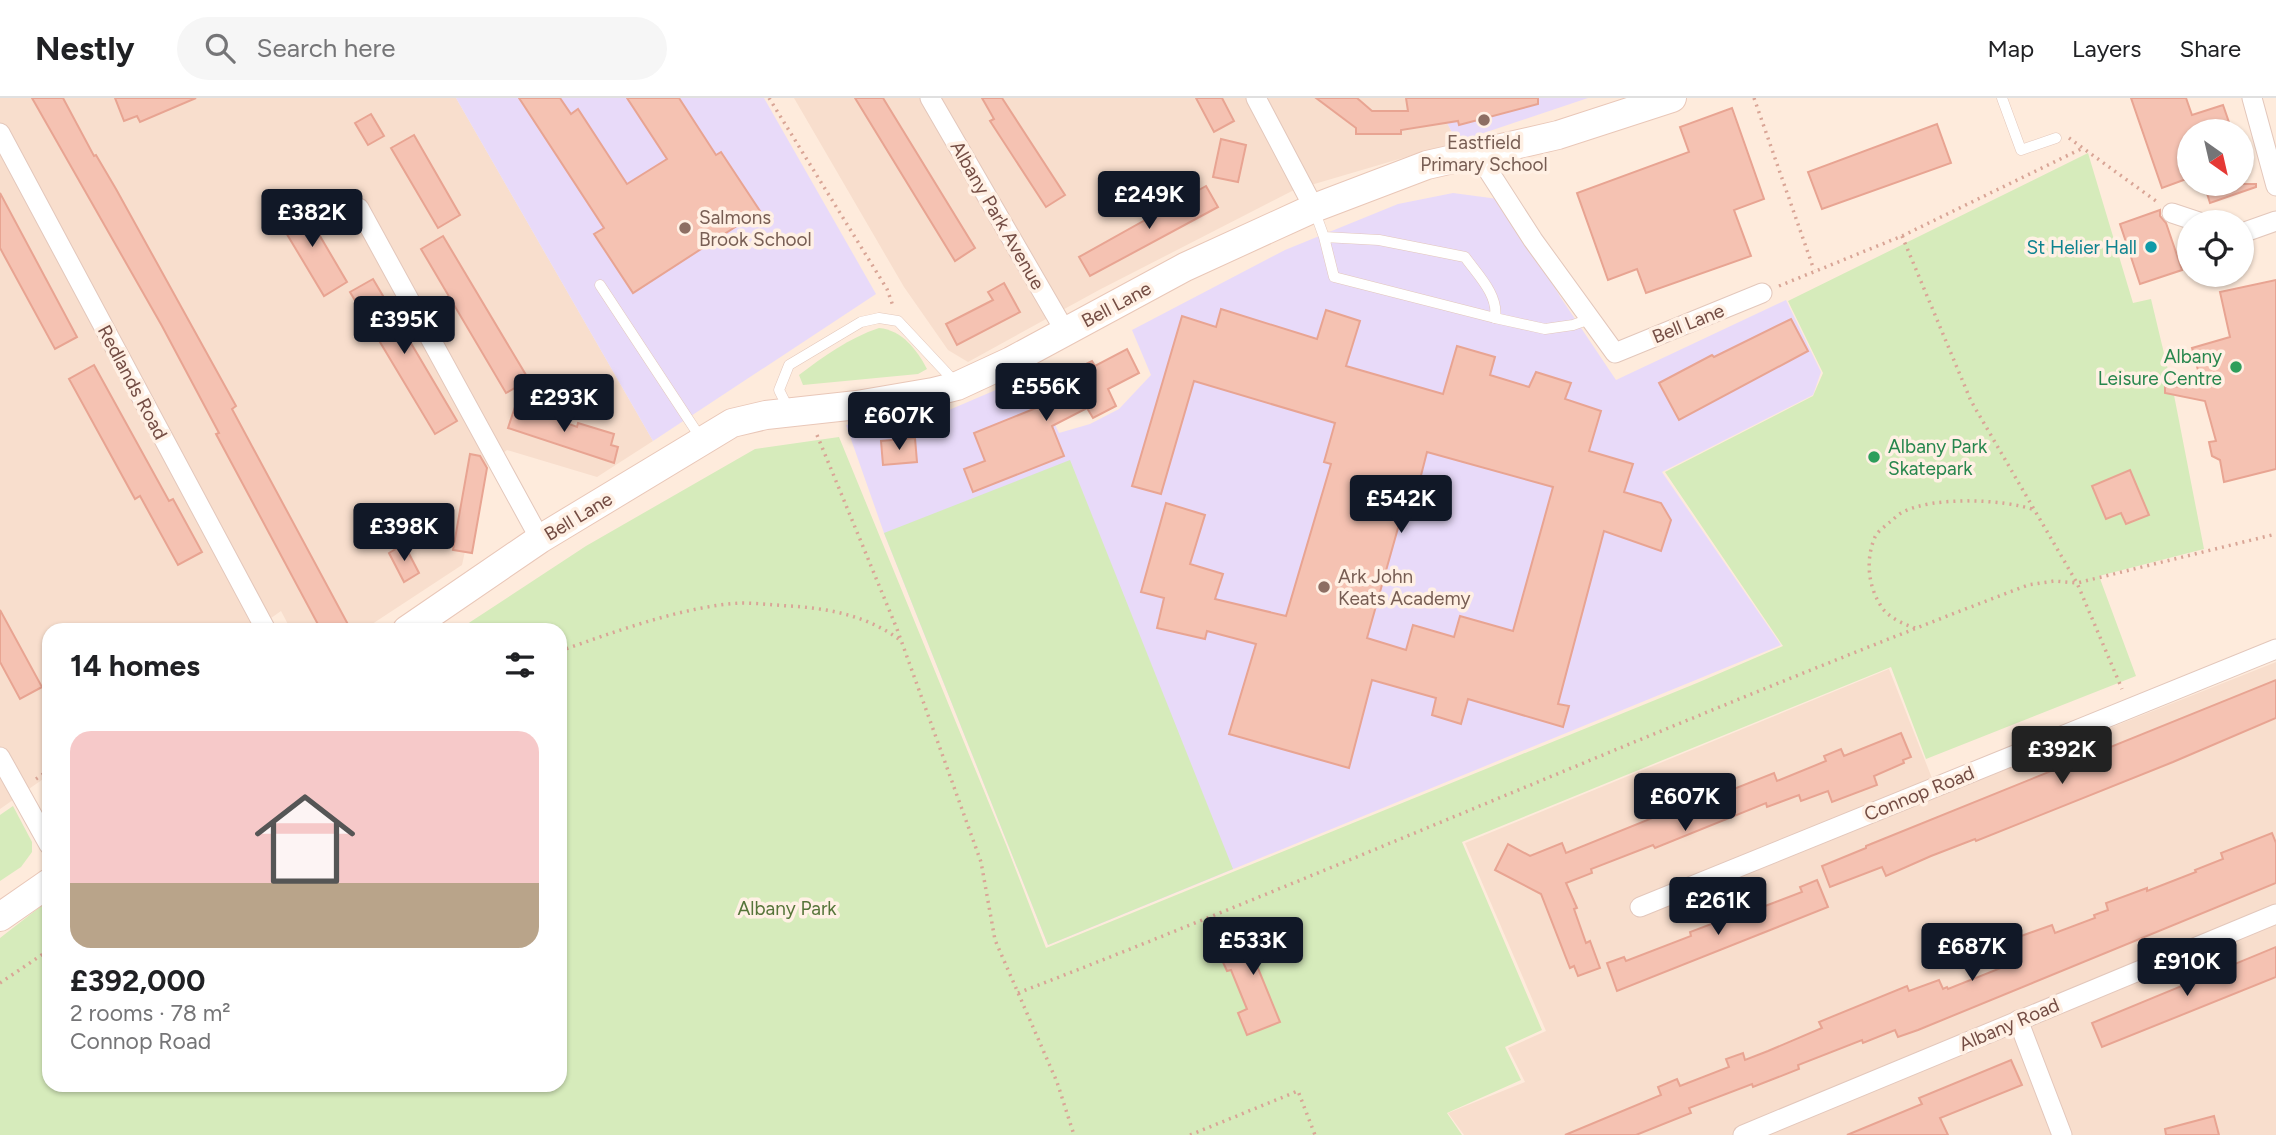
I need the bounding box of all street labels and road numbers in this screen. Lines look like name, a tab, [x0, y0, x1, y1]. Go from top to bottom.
street label: Albany Park Avenue	[946, 137, 1050, 294]
street label: Bell Lane	[1077, 277, 1155, 332]
street label: Bell Lane	[1649, 299, 1728, 348]
street label: Redlands Road	[93, 321, 172, 443]
street label: Bell Lane	[540, 487, 617, 546]
street label: Connop Road	[1861, 761, 1978, 826]
street label: Albany Road	[1956, 993, 2063, 1056]

